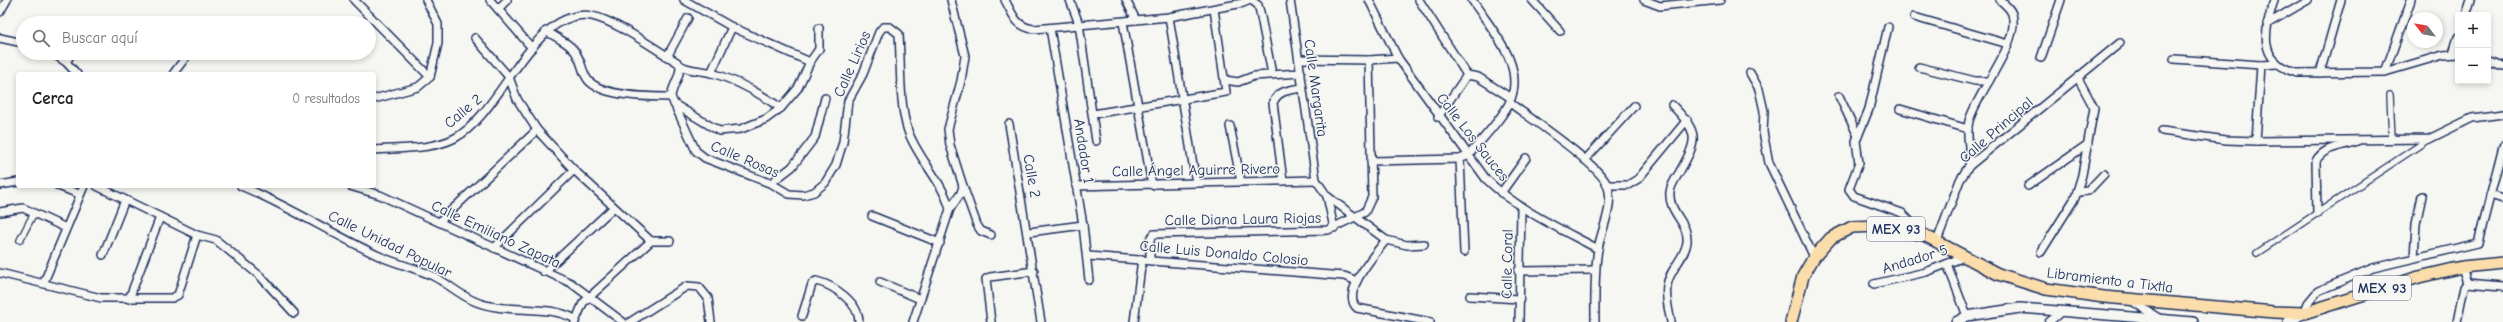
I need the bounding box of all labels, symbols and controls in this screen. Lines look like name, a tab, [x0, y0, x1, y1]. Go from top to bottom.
north arrow	[2407, 12, 2443, 48]
map controls	[2455, 12, 2491, 84]
button: +	[2455, 12, 2491, 48]
search box	[16, 16, 376, 60]
icon: search	[30, 27, 52, 49]
street label: Calle Lirios	[829, 28, 875, 100]
text: Buscar aquí	[62, 29, 138, 47]
street label: Calle Margarita	[1300, 38, 1332, 138]
button: −	[2455, 48, 2491, 84]
text: Cerca	[32, 89, 74, 108]
street label: Calle Los Sauces	[1433, 89, 1513, 185]
street label: Calle 2	[440, 90, 486, 132]
text: 0 resultados	[292, 91, 360, 106]
street label: Calle Principal	[1955, 93, 2037, 167]
street label: Andador 1	[1070, 117, 1098, 185]
street label: Calle Rosas	[708, 136, 782, 182]
street label: Calle 2	[1019, 153, 1045, 199]
street label: Calle Ángel Aguirre Rivero	[1112, 159, 1280, 180]
street label: Calle Emiliano Zapata	[429, 196, 563, 272]
street label: Calle Unidad Popular	[325, 206, 455, 282]
street label: Calle Diana Laura Riojas	[1165, 209, 1321, 229]
road number: MEX 93	[1867, 217, 1925, 241]
street label: Calle Coral	[1497, 229, 1517, 299]
street label: Calle Luis Donaldo Colosio	[1139, 237, 1309, 269]
street label: Andador 5	[1880, 240, 1950, 278]
street label: Libramiento a Tixtla	[2046, 263, 2174, 297]
road number: MEX 93	[2353, 276, 2411, 300]

